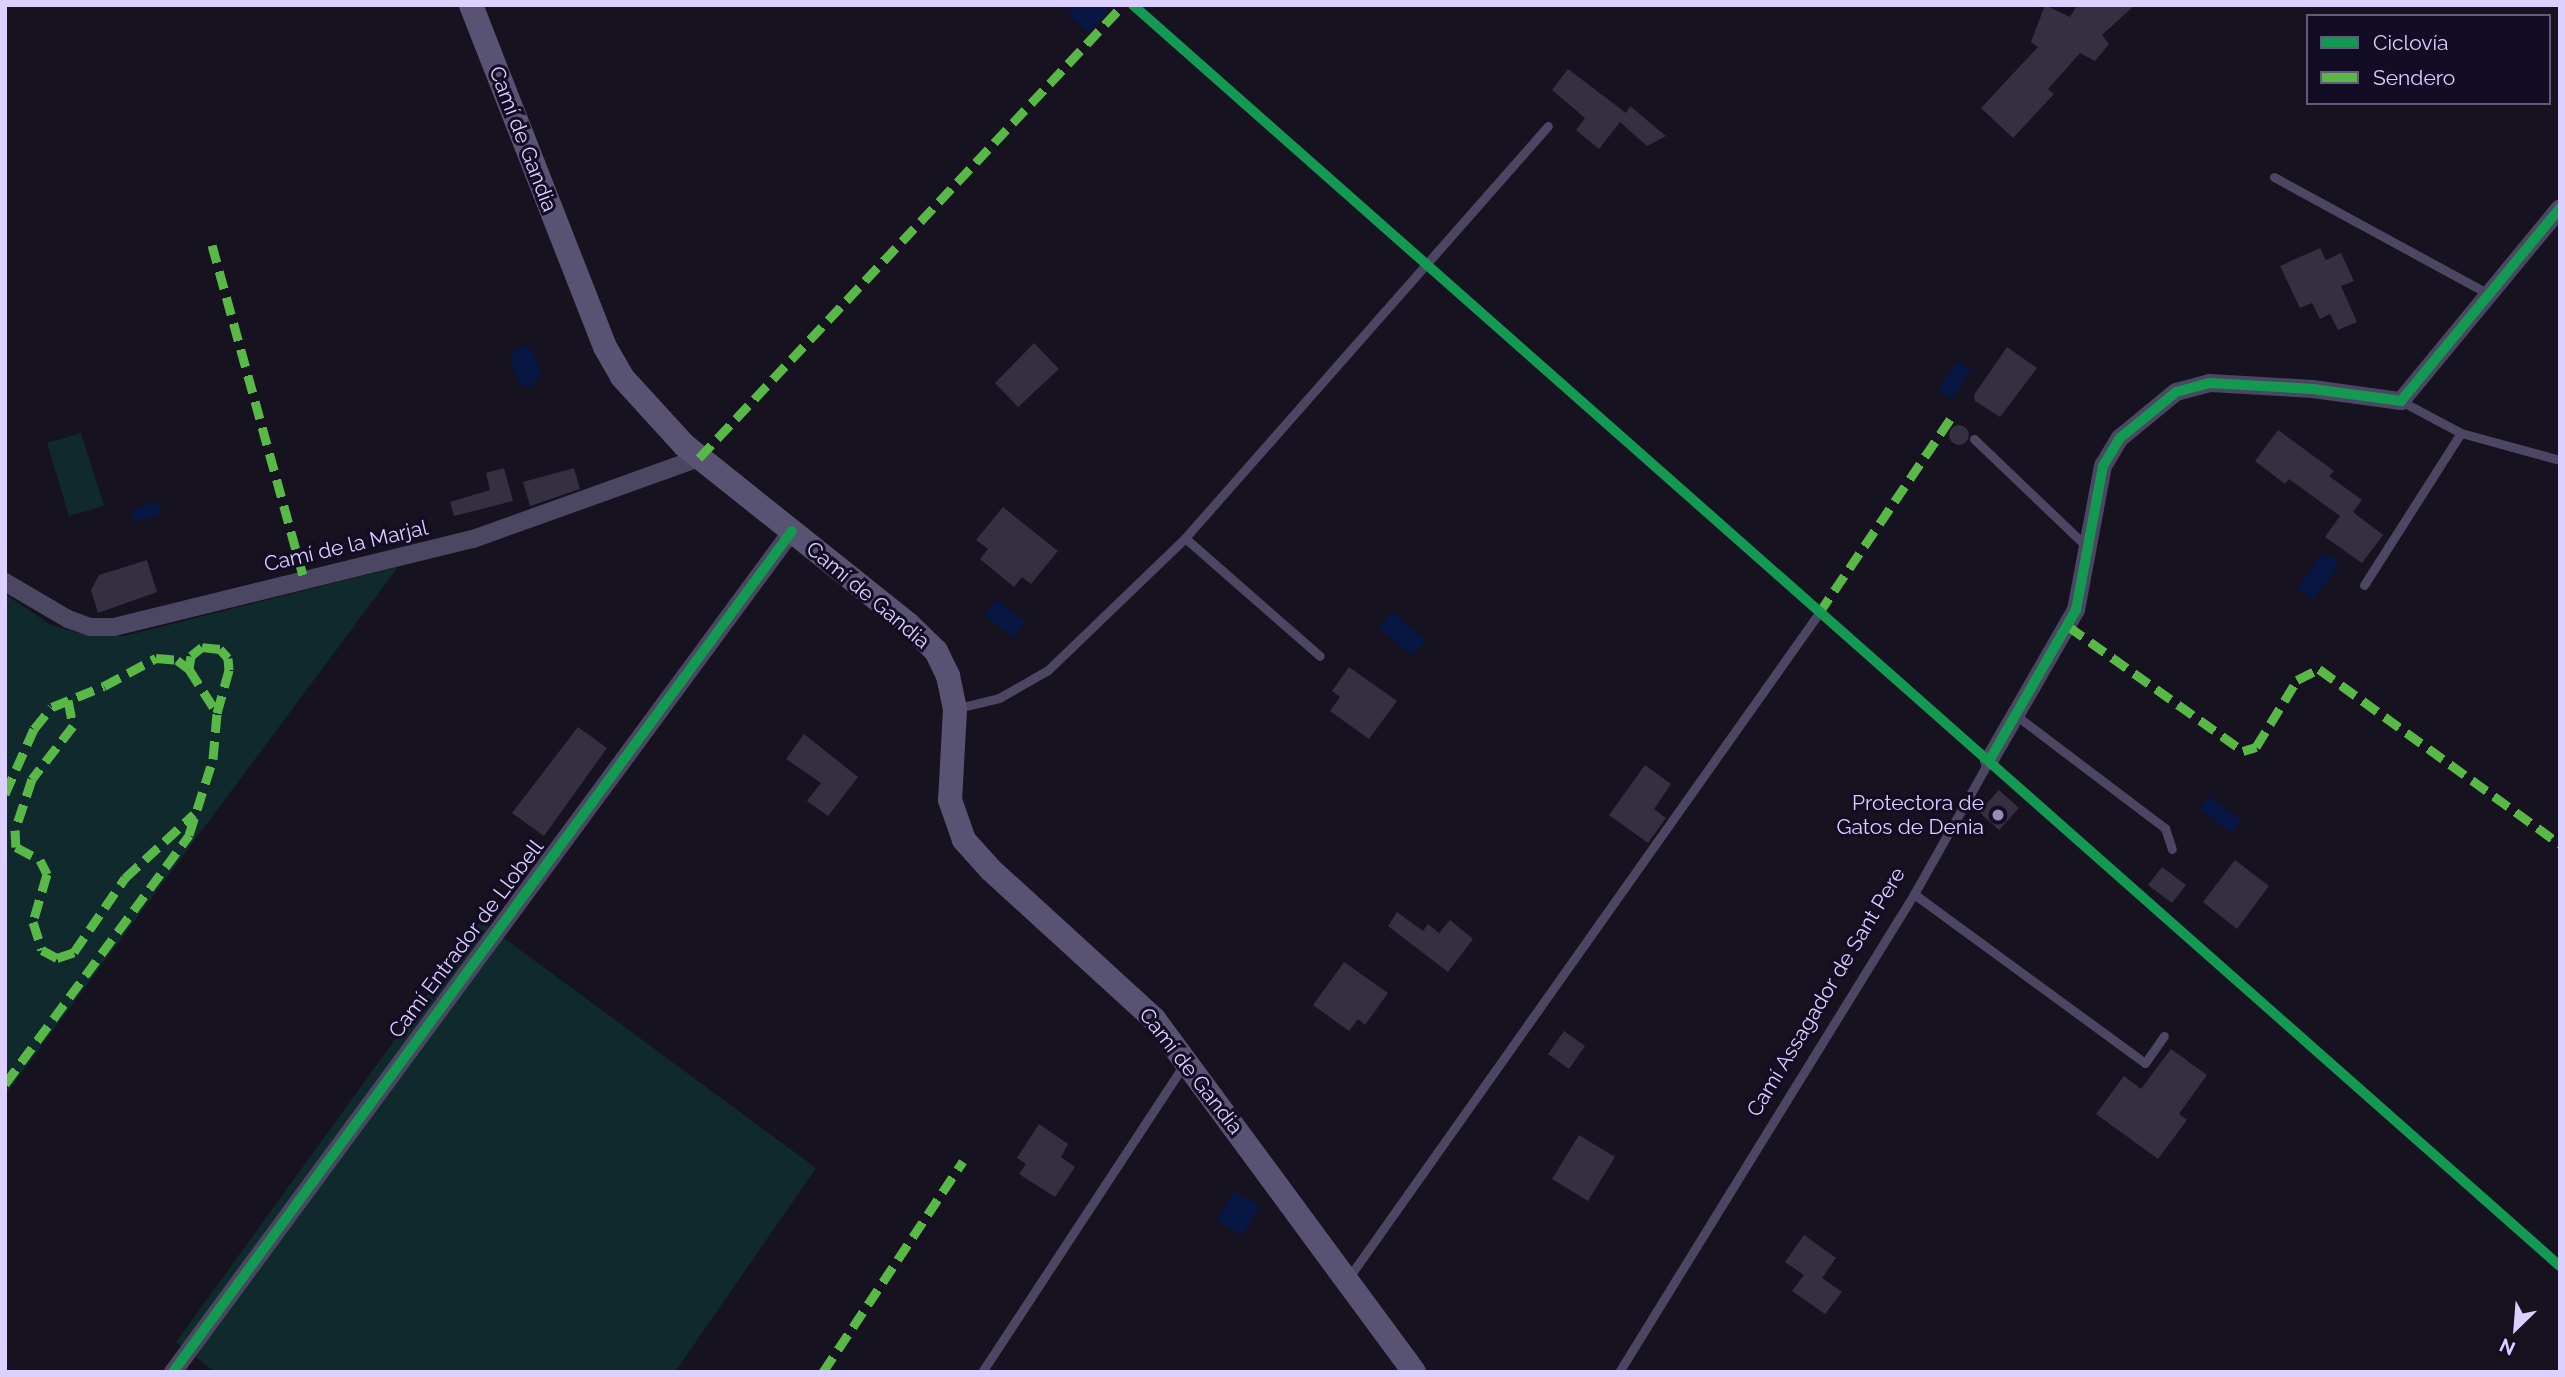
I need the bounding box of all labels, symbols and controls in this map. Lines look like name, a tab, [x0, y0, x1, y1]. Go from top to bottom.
legend	[2306, 14, 2551, 105]
text: Ciclovía	[2373, 30, 2449, 55]
street label: Camí de Gandia	[484, 63, 562, 215]
text: Sendero	[2373, 65, 2455, 90]
street label: Camí de la Marjal	[262, 515, 430, 577]
street label: Camí de Gandia	[801, 536, 935, 654]
place label: Protectora de Gatos de Denia	[1836, 790, 1984, 840]
marker: Protectora de Gatos de Denia	[1990, 807, 2006, 823]
street label: Camí Entrador de Llobell	[383, 835, 549, 1043]
street label: Camí Assagador de Sant Pere	[1741, 862, 1911, 1122]
street label: Camí de Gandia	[1134, 1003, 1248, 1139]
north arrow	[2481, 1293, 2551, 1363]
text: N	[2496, 1334, 2518, 1360]

